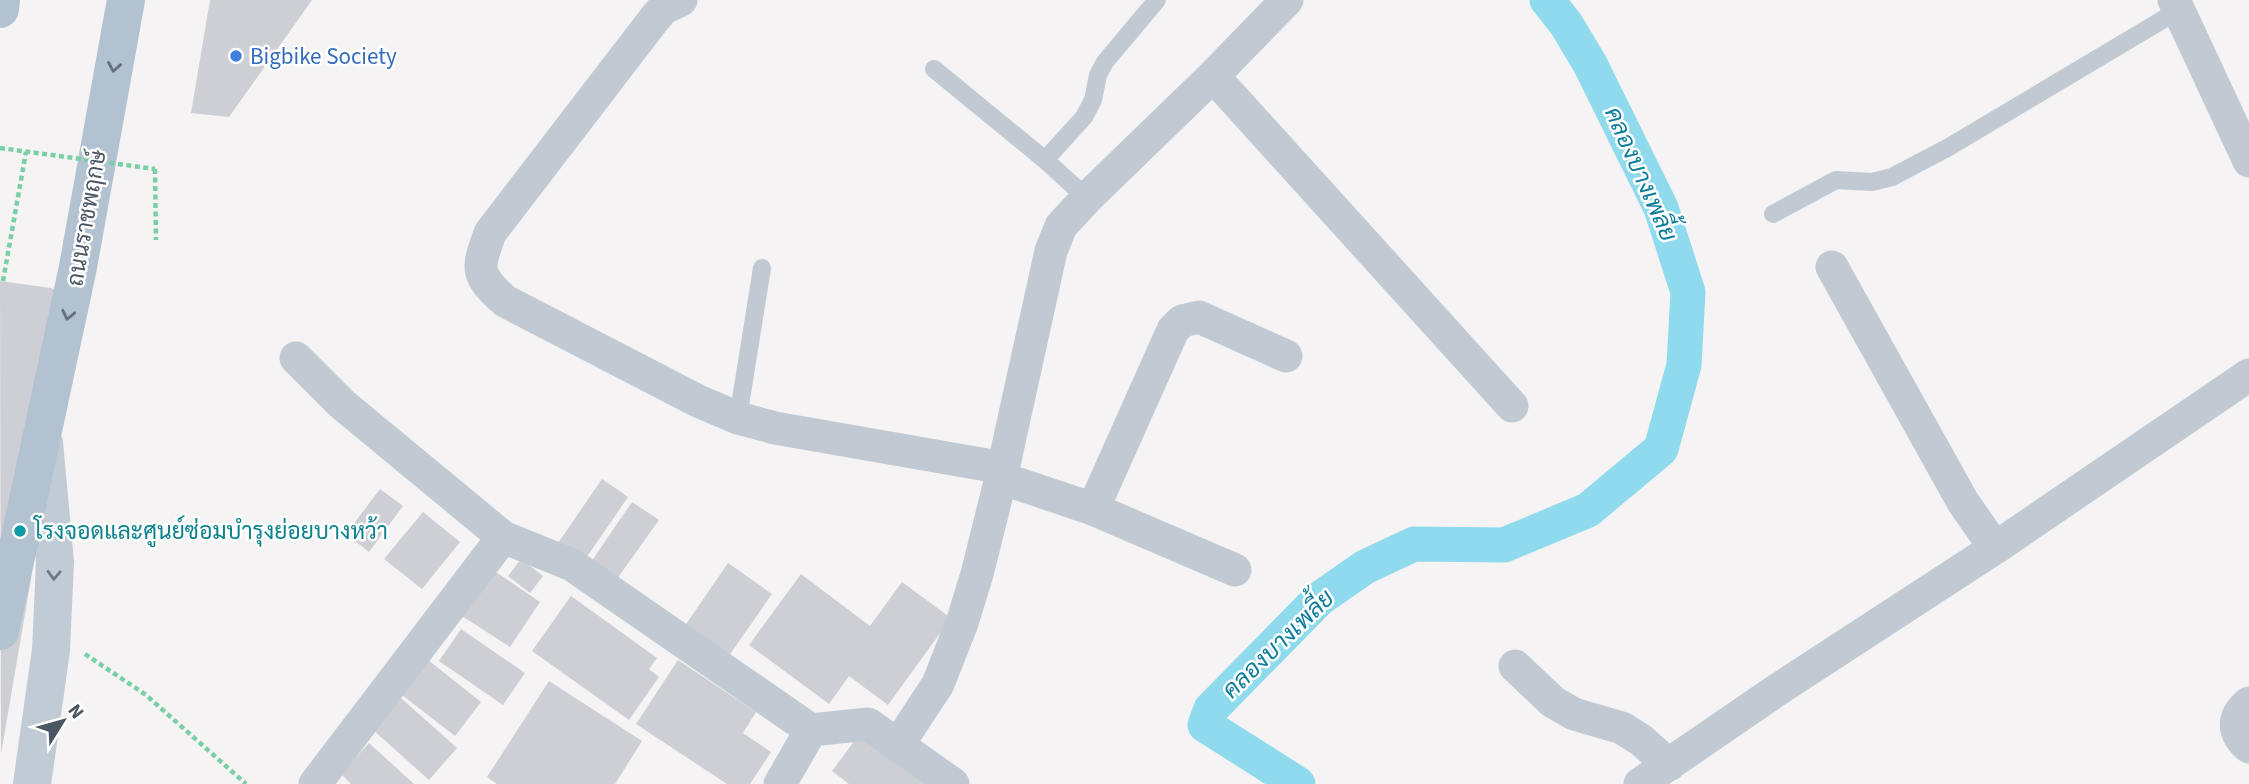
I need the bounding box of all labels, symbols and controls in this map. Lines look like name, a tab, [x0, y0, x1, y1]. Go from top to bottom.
place label: Bigbike Society	[250, 40, 397, 73]
marker: Bigbike Society	[228, 48, 244, 64]
one-way arrow	[107, 61, 122, 73]
water label: คลองบางเพลี้ย	[1595, 99, 1690, 247]
street label: ถนนราชพฤกษ์	[58, 147, 115, 289]
one-way arrow	[62, 309, 77, 321]
place label: โรงจอดและศูนย์ซ่อมบำรุงย่อยบางหว้า	[32, 515, 388, 548]
marker: โรงจอดและศูนย์ซ่อมบำรุงย่อยบางหว้า	[12, 523, 28, 539]
one-way arrow	[47, 570, 62, 581]
water label: คลองบางเพลี้ย	[1211, 578, 1342, 707]
north arrow	[28, 686, 98, 756]
text: N	[61, 698, 90, 725]

